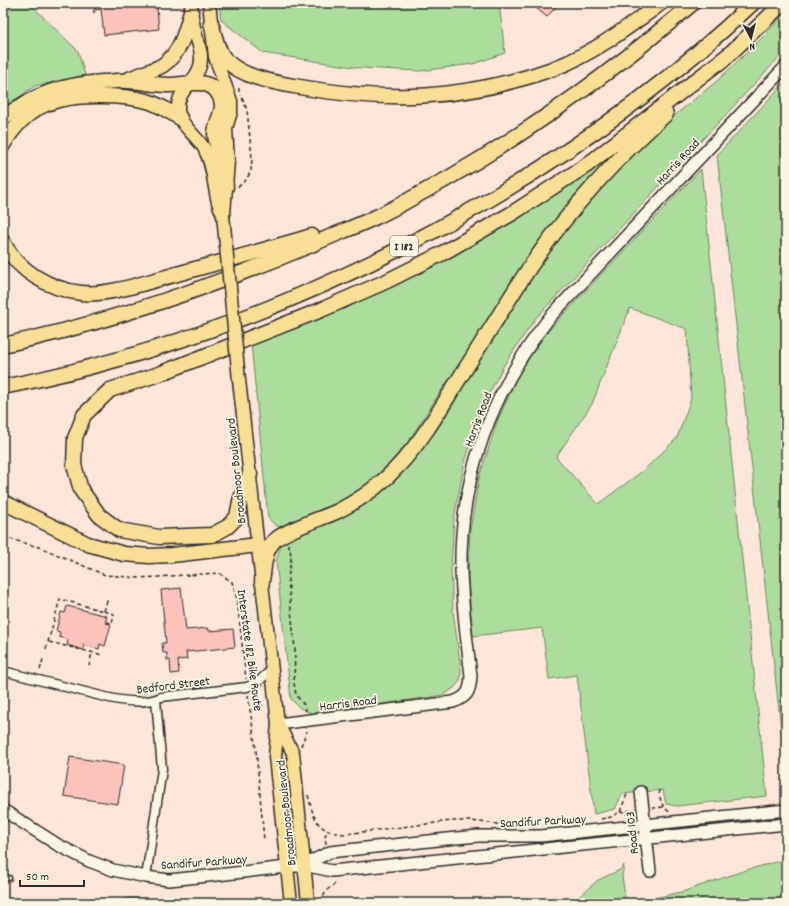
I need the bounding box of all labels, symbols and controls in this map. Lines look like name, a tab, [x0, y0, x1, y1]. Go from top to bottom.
north arrow	[731, 18, 771, 58]
text: N	[748, 38, 756, 54]
street label: Harris Road	[652, 135, 705, 190]
road number: I 182	[390, 236, 418, 256]
street label: Harris Road	[460, 390, 499, 450]
street label: Broadmoor Boulevard	[222, 417, 252, 524]
street label: Interstate 182 Bike Route	[231, 588, 267, 713]
street label: Bedford Street	[136, 673, 211, 700]
street label: Harris Road	[319, 692, 378, 717]
street label: Broadmoor Boulevard	[272, 759, 302, 866]
street label: Road 103	[622, 810, 645, 855]
street label: Sandifur Parkway	[500, 811, 587, 834]
street label: Sandifur Parkway	[161, 851, 249, 876]
scale bar	[20, 862, 84, 888]
text: 50 m	[26, 869, 49, 886]

